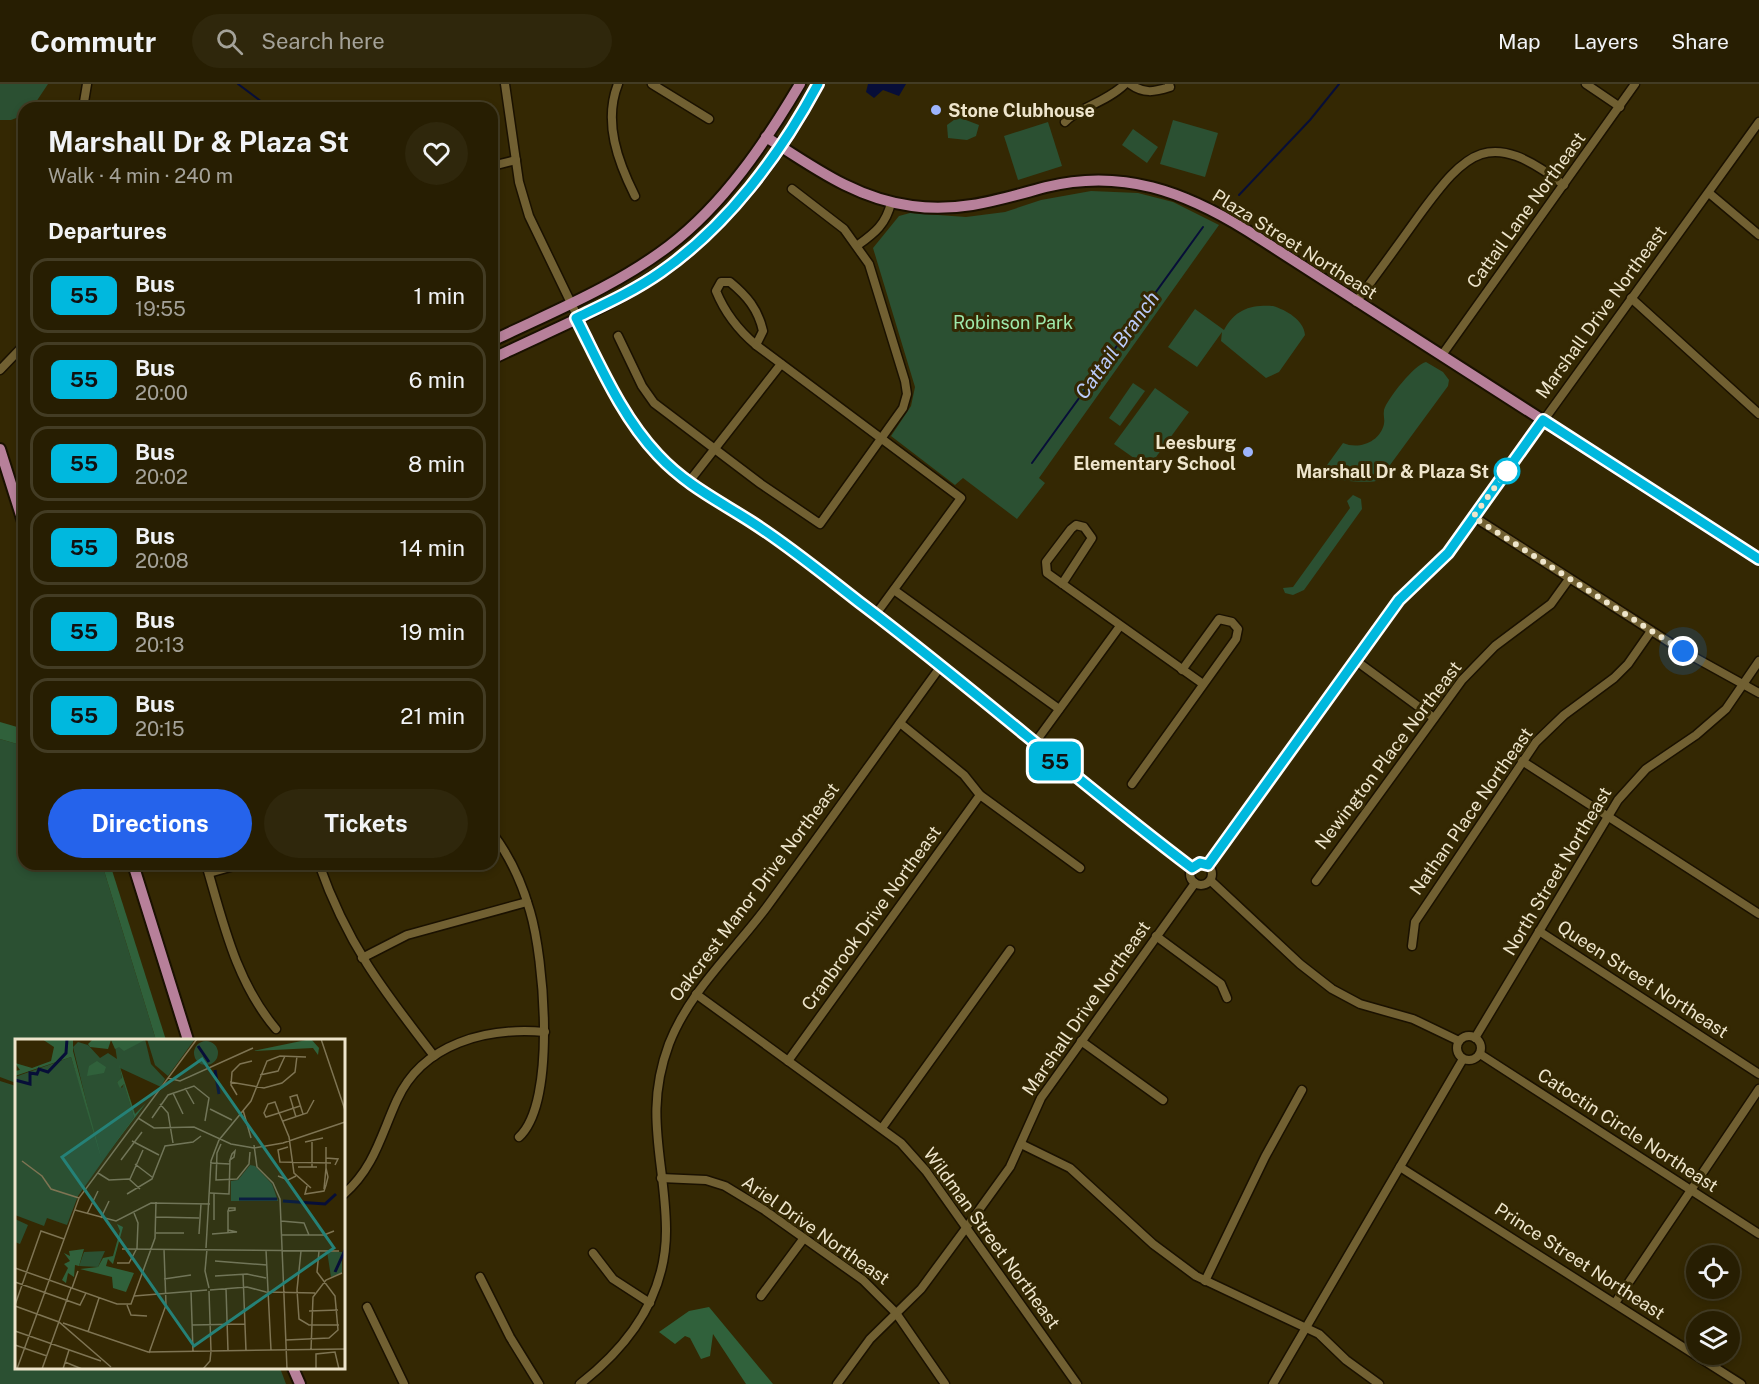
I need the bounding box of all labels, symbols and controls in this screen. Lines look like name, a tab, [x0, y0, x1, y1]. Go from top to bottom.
search box	[192, 14, 612, 68]
text: Commutr	[30, 25, 156, 58]
icon: search	[213, 25, 246, 58]
text: Search here	[261, 28, 385, 54]
text: Map	[1498, 29, 1541, 54]
text: Layers	[1574, 29, 1638, 54]
text: Share	[1671, 29, 1729, 54]
place label: Stone Clubhouse	[948, 100, 1095, 121]
marker: Stone Clubhouse	[929, 103, 943, 117]
button: heart	[405, 122, 468, 185]
text: Marshall Dr & Plaza St	[48, 125, 349, 158]
street label: Cattail Lane Northeast	[1462, 128, 1590, 292]
text: Walk · 4 min · 240 m	[48, 164, 233, 188]
street label: Plaza Street Northeast	[1209, 185, 1381, 303]
text: Departures	[48, 218, 167, 244]
street label: Marshall Drive Northeast	[1531, 222, 1671, 402]
text: Bus	[135, 271, 175, 297]
text: 55	[70, 283, 98, 308]
text: 1 min	[413, 283, 465, 309]
water label: Cattail Branch	[1070, 286, 1164, 404]
text: 19:55	[135, 297, 186, 321]
park label: Robinson Park	[953, 312, 1073, 333]
text: Bus	[135, 355, 175, 381]
text: 55	[70, 367, 98, 392]
text: 6 min	[409, 367, 465, 393]
text: 20:00	[135, 381, 188, 405]
place label: Leesburg Elementary School	[1073, 432, 1236, 474]
text: Bus	[135, 439, 175, 465]
marker: Leesburg Elementary School	[1241, 445, 1255, 459]
text: 55	[70, 451, 98, 476]
text: 8 min	[408, 451, 465, 477]
marker: Marshall Dr & Plaza St	[1494, 458, 1520, 484]
place label: Marshall Dr & Plaza St	[1296, 461, 1489, 482]
text: 20:02	[135, 465, 188, 489]
text: Bus	[135, 523, 175, 549]
text: 55	[70, 535, 98, 560]
text: 14 min	[400, 535, 465, 561]
text: 20:08	[135, 549, 189, 573]
text: Bus	[135, 607, 175, 633]
text: 55	[70, 619, 98, 644]
text: 19 min	[400, 619, 465, 645]
text: 20:13	[135, 633, 184, 657]
your location	[1668, 636, 1698, 666]
street label: Newington Place Northeast	[1310, 657, 1466, 853]
text: Bus	[135, 691, 175, 717]
text: 55	[70, 703, 98, 728]
text: 21 min	[400, 703, 465, 729]
text: 20:15	[135, 717, 185, 741]
street label: Nathan Place Northeast	[1405, 723, 1537, 899]
line badge: 55	[1028, 742, 1082, 780]
text: 55	[1041, 749, 1069, 774]
street label: Oakcrest Manor Drive Northeast	[665, 779, 843, 1005]
street label: North Street Northeast	[1498, 783, 1616, 959]
button: Directions	[48, 789, 252, 858]
button: Tickets	[264, 789, 468, 858]
street label: Cranbrook Drive Northeast	[797, 822, 945, 1014]
street label: Queen Street Northeast	[1554, 916, 1732, 1042]
street label: Marshall Drive Northeast	[1018, 917, 1154, 1099]
inset map	[15, 1039, 345, 1369]
street label: Catoctin Circle Northeast	[1534, 1064, 1722, 1196]
street label: Wildman Street Northeast	[919, 1143, 1065, 1333]
street label: Ariel Drive Northeast	[738, 1171, 894, 1289]
street label: Prince Street Northeast	[1491, 1198, 1669, 1324]
map controls	[1686, 1245, 1740, 1365]
button: locate	[1686, 1245, 1740, 1299]
button: layers	[1686, 1311, 1740, 1365]

